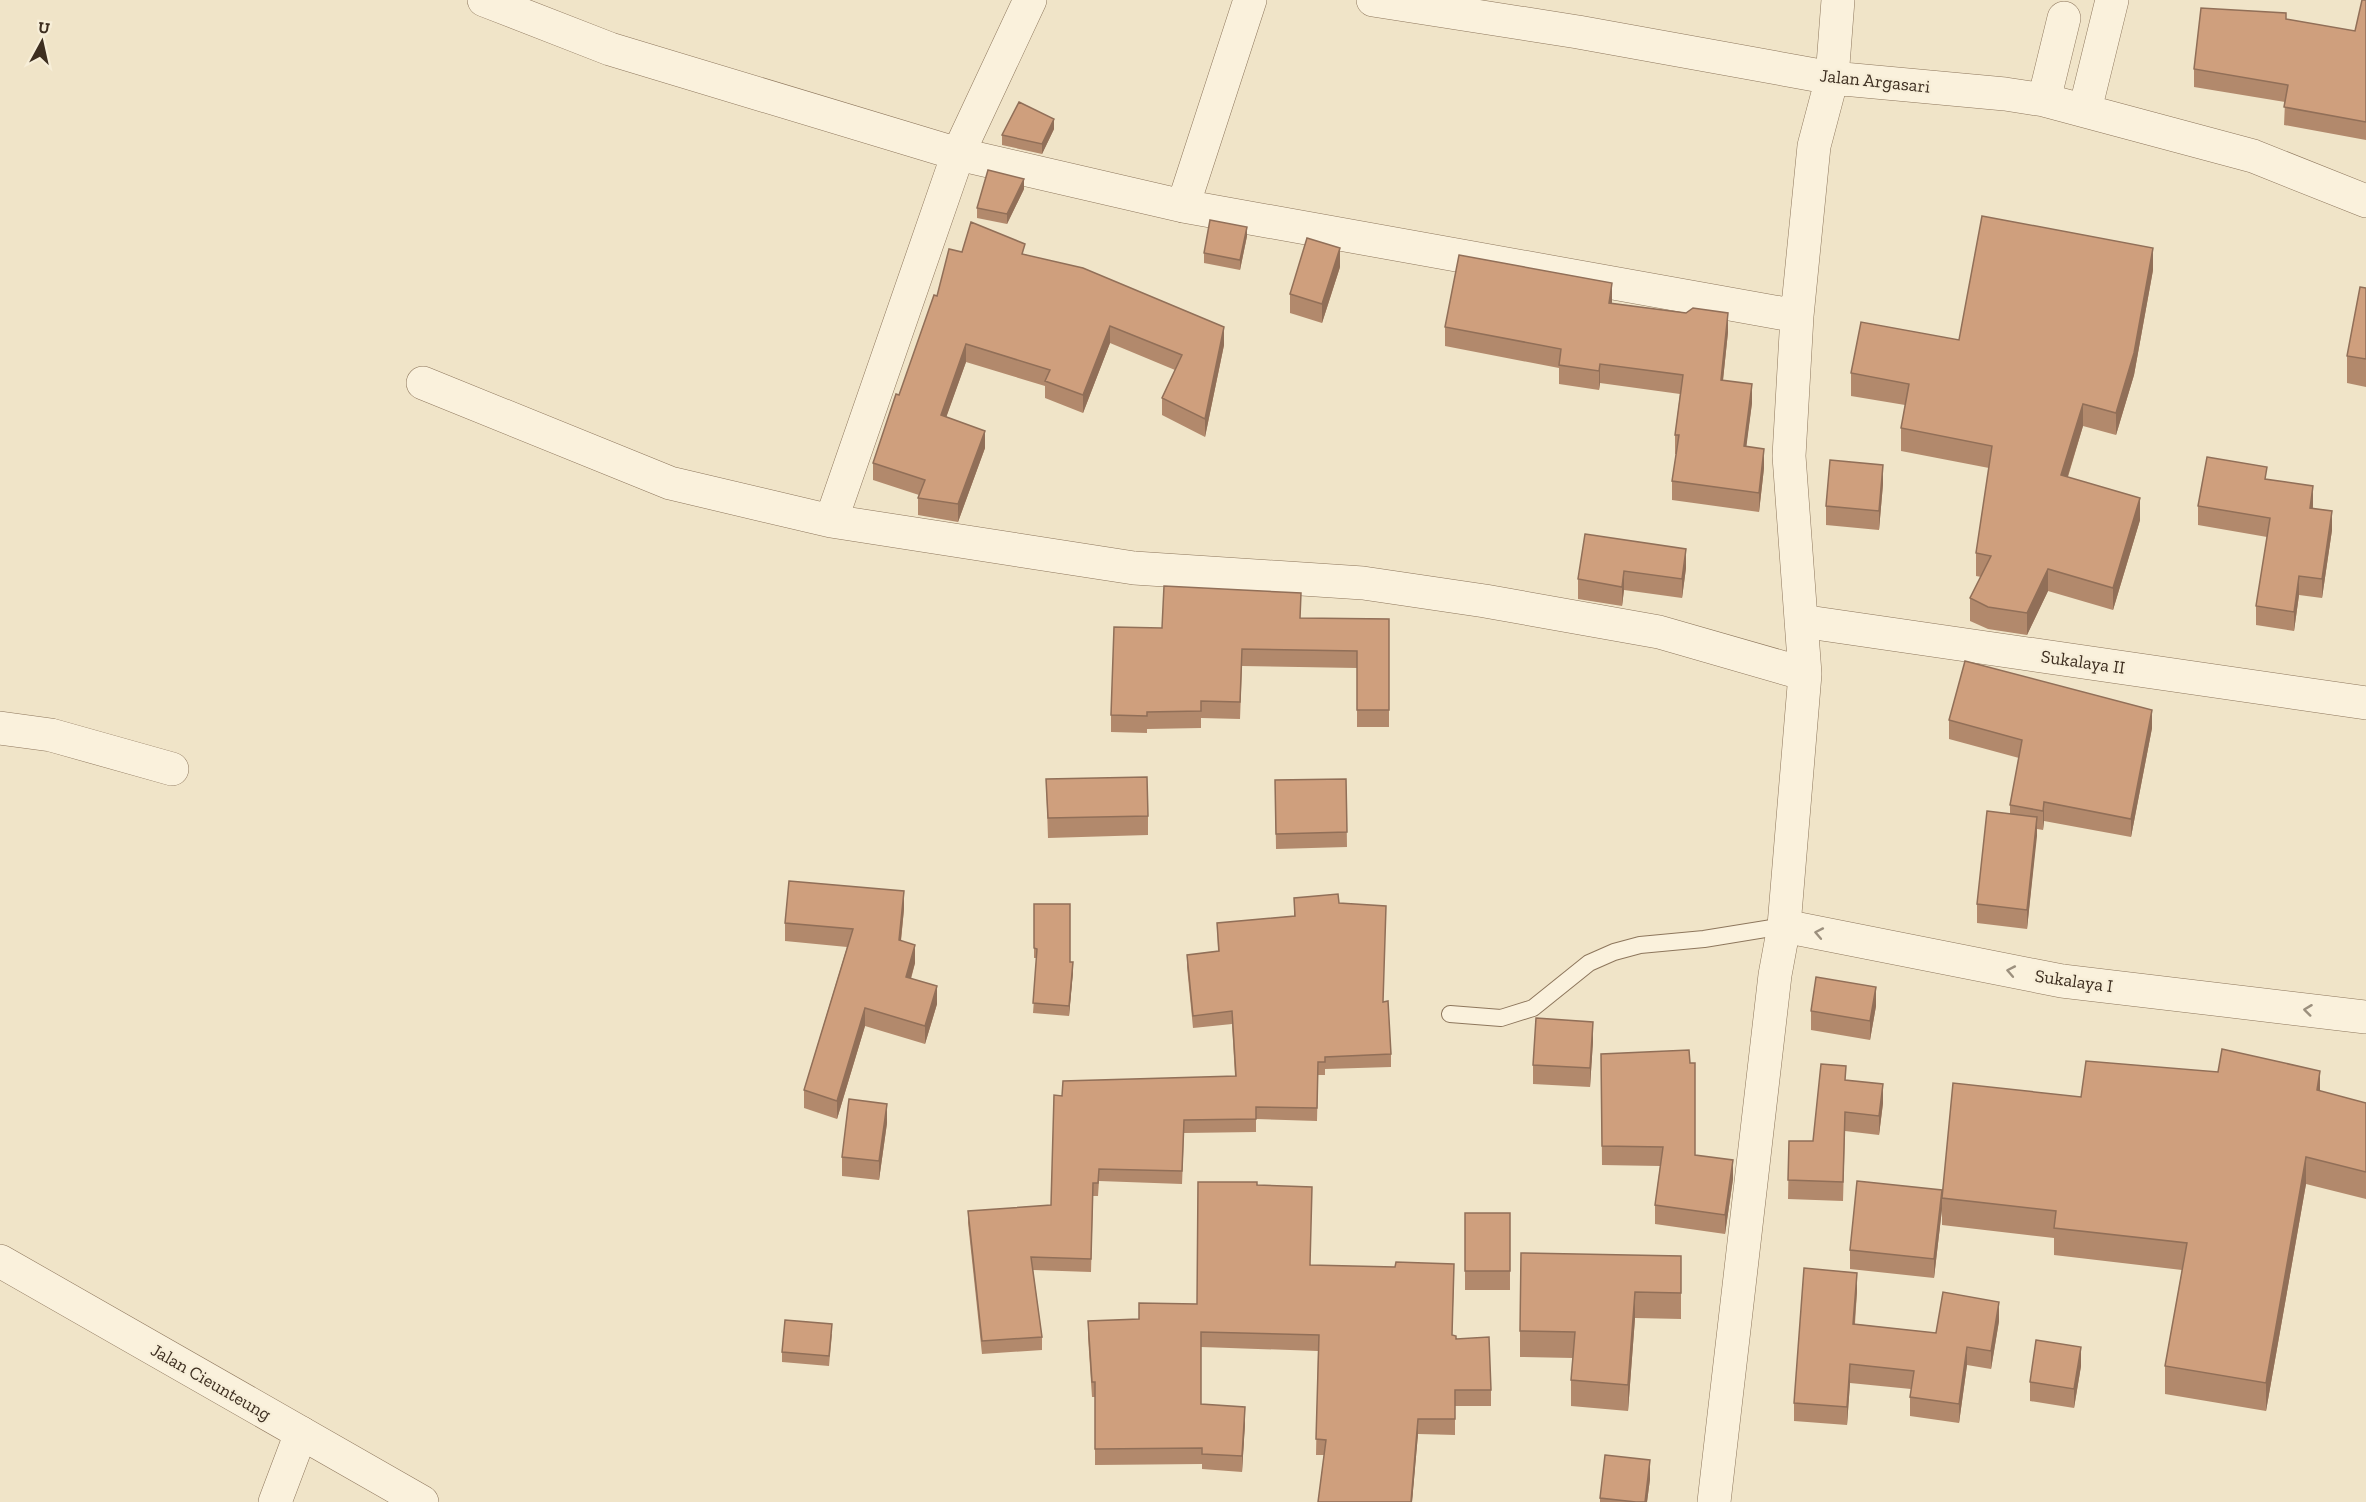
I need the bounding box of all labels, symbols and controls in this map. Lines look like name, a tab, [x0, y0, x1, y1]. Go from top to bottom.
north arrow	[12, 12, 72, 72]
text: U	[37, 17, 52, 38]
street label: Jalan Argasari	[1819, 64, 1931, 98]
street label: Sukalaya II	[2040, 645, 2127, 679]
one-way arrow	[1815, 927, 1825, 940]
one-way arrow	[2006, 965, 2016, 978]
street label: Sukalaya I	[2034, 965, 2115, 997]
one-way arrow	[2303, 1004, 2312, 1017]
street label: Jalan Cieunteung	[147, 1339, 275, 1425]

